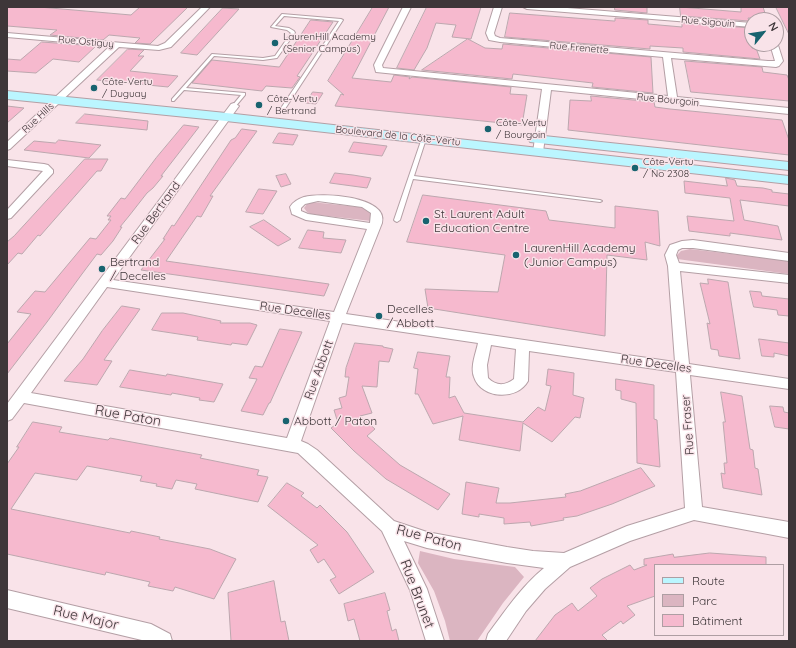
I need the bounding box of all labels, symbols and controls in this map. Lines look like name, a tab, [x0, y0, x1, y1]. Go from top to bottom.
north arrow	[744, 12, 784, 52]
street label: Rue Sigouin	[681, 14, 735, 30]
text: N	[765, 19, 782, 34]
place label: LaurenHill Academy (Senior Campus)	[283, 31, 376, 54]
street label: Rue Ostiguy	[58, 34, 114, 50]
marker: LaurenHill Academy (Senior Campus)	[270, 38, 280, 48]
street label: Rue Frenette	[549, 39, 609, 57]
place label: Côte-Vertu / Duguay	[102, 76, 152, 100]
marker: Côte-Vertu / Duguay	[89, 83, 99, 93]
street label: Rue Bourgoin	[636, 91, 700, 109]
place label: Côte-Vertu / Bertrand	[267, 93, 317, 116]
street label: Rue Hills	[20, 100, 56, 136]
marker: Côte-Vertu / Bertrand	[254, 100, 264, 110]
place label: Côte-Vertu / Bourgoin	[496, 117, 546, 140]
street label: Boulevard de la Côte-Vertu	[335, 123, 461, 149]
marker: Côte-Vertu / Bourgoin	[483, 124, 493, 134]
place label: Côte-Vertu / No 2308	[643, 156, 693, 180]
marker: Côte-Vertu / No 2308	[630, 163, 640, 173]
street label: Rue Bertrand	[128, 179, 184, 247]
place label: St. Laurent Adult Education Centre	[434, 207, 529, 235]
marker: St. Laurent Adult Education Centre	[421, 216, 431, 226]
place label: LaurenHill Academy (Junior Campus)	[524, 241, 635, 269]
marker: LaurenHill Academy (Junior Campus)	[511, 250, 521, 260]
place label: Bertrand / Decelles	[110, 255, 166, 283]
marker: Bertrand / Decelles	[97, 264, 107, 274]
street label: Rue Decelles	[259, 299, 331, 323]
place label: Decelles / Abbott	[387, 302, 434, 330]
marker: Decelles / Abbott	[374, 311, 384, 321]
street label: Rue Abbott	[302, 338, 336, 402]
street label: Rue Decelles	[620, 352, 692, 376]
street label: Rue Fraser	[679, 394, 697, 456]
street label: Rue Paton	[94, 402, 162, 430]
place label: Abbott / Paton	[294, 414, 377, 428]
marker: Abbott / Paton	[281, 416, 291, 426]
street label: Rue Paton	[395, 521, 463, 555]
street label: Rue Brunet	[396, 557, 438, 631]
legend	[654, 564, 784, 636]
text: Route	[692, 573, 725, 588]
text: Parc	[692, 593, 717, 608]
street label: Rue Major	[52, 602, 120, 634]
text: Bâtiment	[692, 613, 742, 628]

